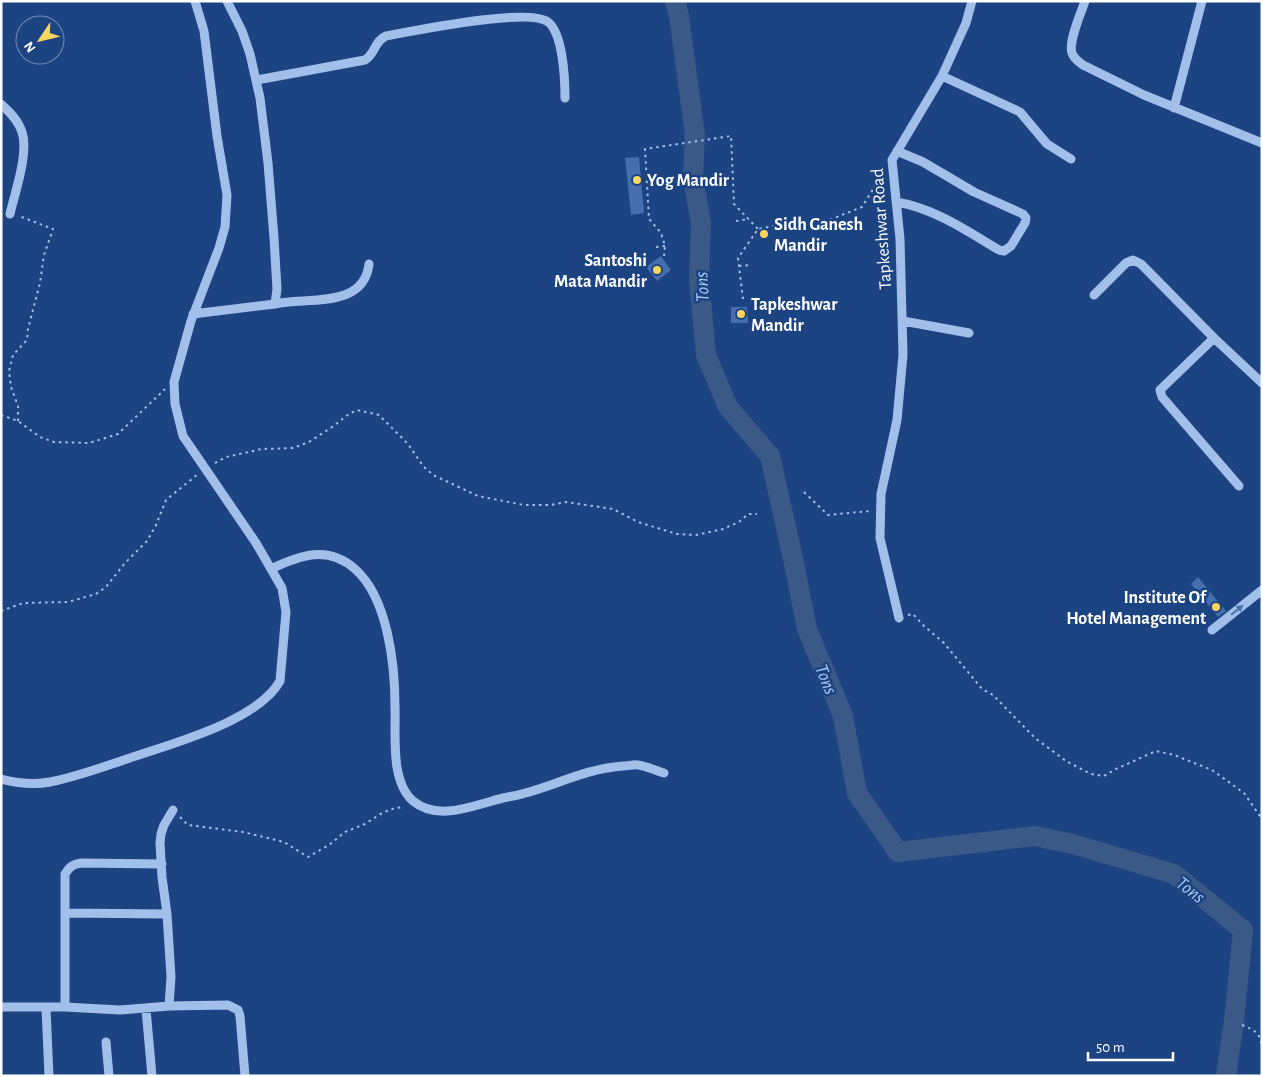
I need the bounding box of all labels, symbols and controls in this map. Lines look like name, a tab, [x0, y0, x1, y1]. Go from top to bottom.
north arrow	[15, 15, 65, 65]
text: N	[22, 39, 39, 55]
street label: Tapkeshwar Road	[869, 168, 895, 290]
place label: Yog Mandir	[647, 172, 730, 190]
marker: Yog Mandir	[631, 174, 643, 186]
place label: Sidh Ganesh Mandir	[774, 216, 863, 255]
marker: Sidh Ganesh Mandir	[758, 228, 770, 240]
place label: Santoshi Mata Mandir	[554, 252, 648, 291]
marker: Santoshi Mata Mandir	[651, 264, 663, 276]
water label: Tons	[692, 271, 713, 303]
place label: Tapkeshwar Mandir	[751, 296, 838, 335]
marker: Tapkeshwar Mandir	[735, 308, 747, 320]
place label: Institute Of Hotel Management	[1066, 589, 1208, 628]
marker: Institute Of Hotel Management	[1210, 601, 1222, 613]
one-way arrow	[1230, 604, 1242, 616]
water label: Tons	[811, 662, 840, 697]
water label: Tons	[1172, 873, 1208, 907]
scale bar	[1088, 1030, 1173, 1062]
text: 50 m	[1096, 1040, 1125, 1055]

